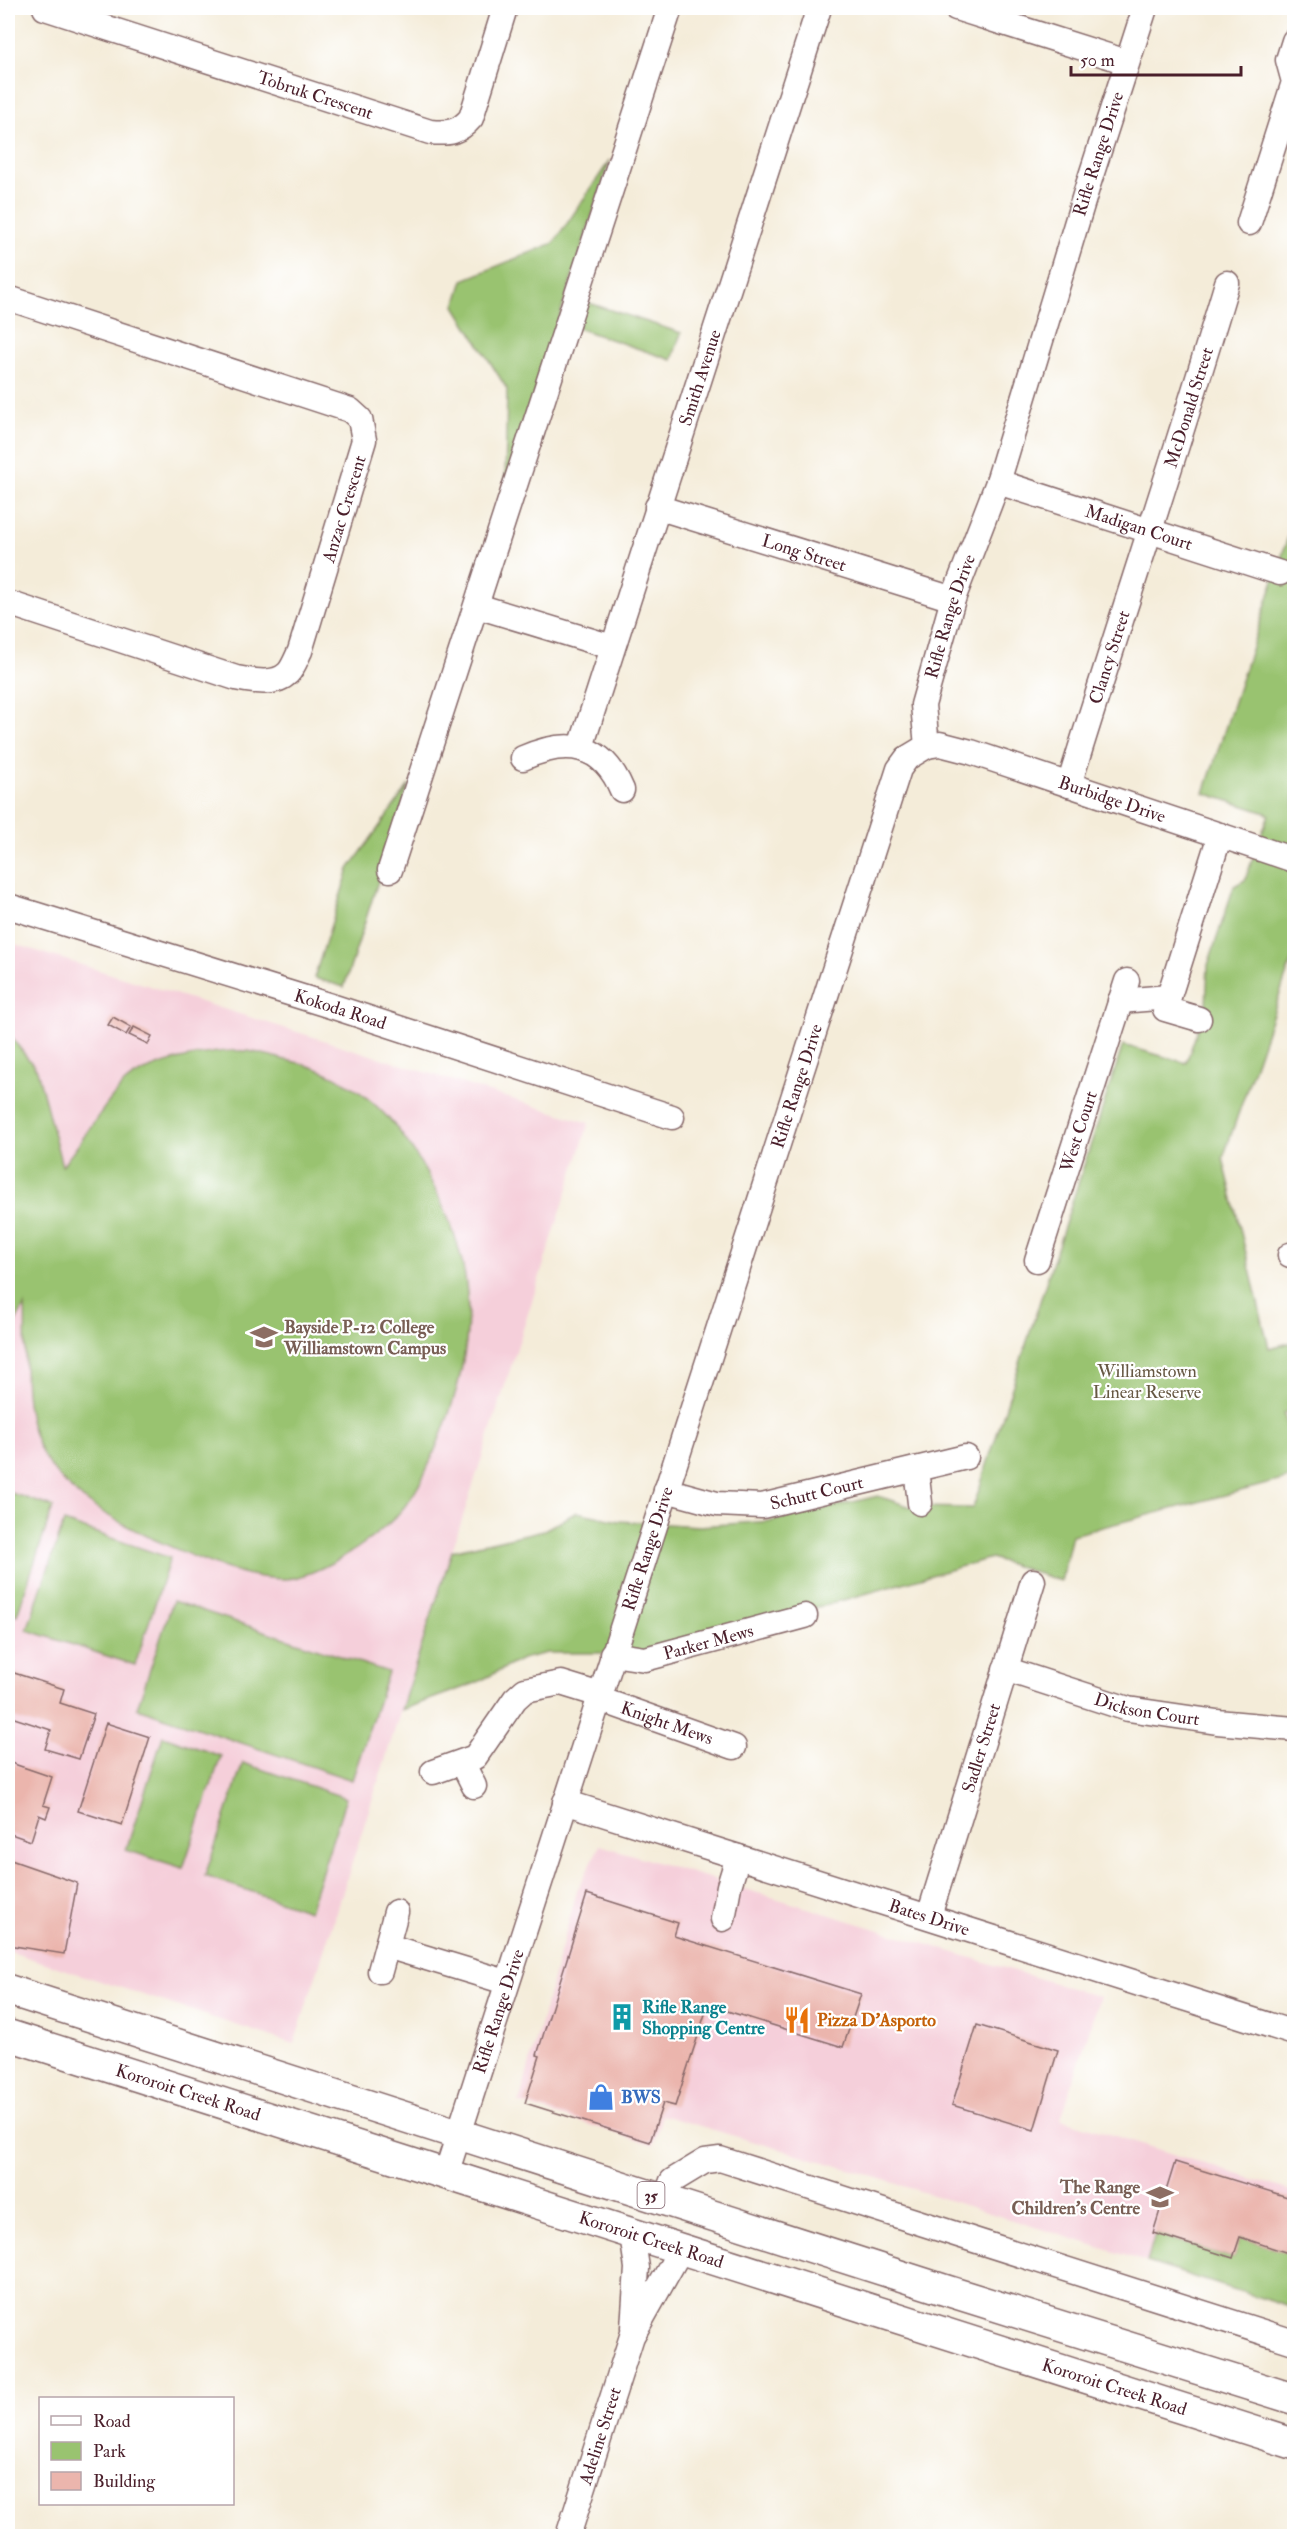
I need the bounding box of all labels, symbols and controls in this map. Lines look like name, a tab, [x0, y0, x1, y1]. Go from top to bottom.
scale bar	[1071, 39, 1240, 77]
text: 50 m	[1080, 49, 1115, 72]
street label: Tobruk Crescent	[254, 66, 376, 125]
street label: Rifle Range Drive	[1068, 88, 1129, 219]
street label: Smith Avenue	[674, 326, 727, 429]
street label: McDonald Street	[1160, 345, 1219, 471]
street label: Anzac Crescent	[317, 453, 372, 567]
street label: Madigan Court	[1082, 500, 1195, 556]
street label: Long Street	[759, 529, 849, 577]
street label: Rifle Range Drive	[920, 551, 981, 681]
street label: Clancy Street	[1084, 608, 1136, 707]
street label: Burbidge Drive	[1055, 771, 1169, 828]
street label: Kokoda Road	[291, 984, 389, 1035]
street label: Rifle Range Drive	[766, 1021, 828, 1151]
street label: West Court	[1055, 1088, 1103, 1176]
place label: Bayside P-12 College Williamstown Campus	[283, 1316, 446, 1360]
school or university icon: Bayside P-12 College Williamstown Campus	[249, 1322, 279, 1352]
park label: Williamstown Linear Reserve	[1093, 1360, 1202, 1404]
street label: Schutt Court	[768, 1471, 866, 1516]
street label: Rifle Range Drive	[617, 1483, 679, 1614]
street label: Parker Mews	[661, 1619, 756, 1666]
street label: Dickson Court	[1091, 1688, 1201, 1731]
street label: Knight Mews	[617, 1697, 716, 1751]
street label: Sadler Street	[957, 1700, 1006, 1796]
street label: Bates Drive	[886, 1894, 973, 1942]
street label: Rifle Range Drive	[468, 1946, 530, 2077]
place label: Rifle Range Shopping Centre	[642, 1996, 765, 2040]
building icon: Rifle Range Shopping Centre	[607, 2002, 637, 2032]
restaurant icon: Pizza D'Asporto	[782, 2005, 812, 2035]
place label: Pizza D'Asporto	[817, 2009, 936, 2032]
street label: Kororoit Creek Road	[113, 2059, 263, 2127]
shop icon: BWS	[586, 2082, 616, 2112]
place label: BWS	[621, 2086, 661, 2109]
place label: The Range Children’s Centre	[1012, 2176, 1140, 2220]
road number: 35	[638, 2182, 664, 2208]
school or university icon: The Range Children’s Centre	[1145, 2182, 1175, 2212]
street label: Kororoit Creek Road	[576, 2206, 727, 2274]
street label: Kororoit Creek Road	[1039, 2354, 1190, 2421]
street label: Adeline Street	[574, 2384, 627, 2489]
legend	[39, 2397, 234, 2505]
text: Road	[93, 2410, 131, 2433]
text: Park	[93, 2440, 126, 2463]
text: Building	[93, 2470, 156, 2493]

